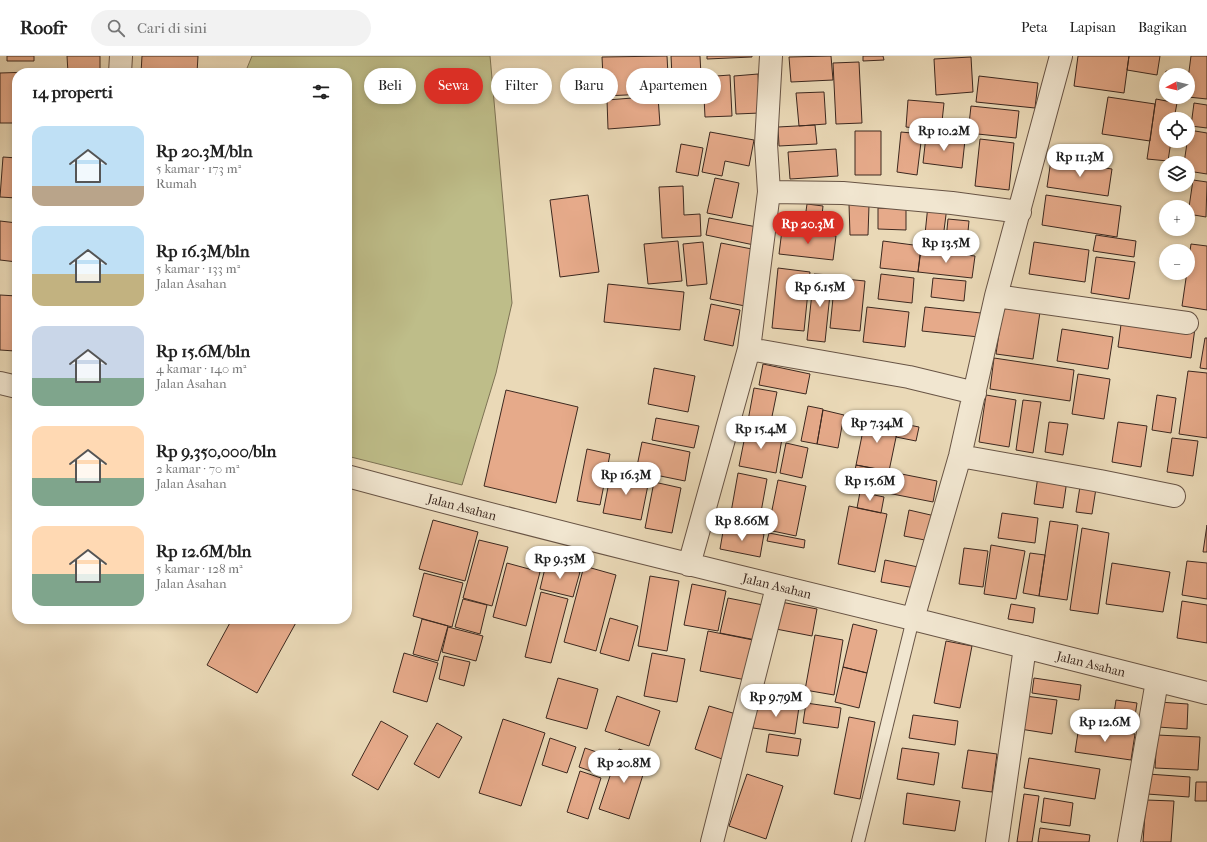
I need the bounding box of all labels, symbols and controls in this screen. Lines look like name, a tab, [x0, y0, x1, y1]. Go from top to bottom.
search box	[91, 10, 371, 46]
text: Roofr	[20, 17, 67, 39]
icon: search	[105, 17, 127, 39]
text: Cari di sini	[137, 19, 207, 37]
text: Peta	[1021, 19, 1048, 36]
text: Lapisan	[1070, 19, 1116, 36]
text: Bagikan	[1138, 19, 1187, 36]
chip: Beli	[364, 68, 416, 104]
chip: Sewa	[424, 68, 483, 104]
chip: Filter	[491, 68, 552, 104]
chip: Baru	[560, 68, 618, 104]
chip: Apartemen	[626, 68, 721, 104]
north arrow	[1159, 68, 1195, 104]
map controls	[1159, 68, 1195, 280]
icon: filters	[310, 81, 332, 103]
text: 14 properti	[32, 82, 113, 102]
button: locate	[1159, 112, 1195, 148]
pin: Rp 10.2M	[903, 118, 985, 152]
text: Rp 10.2M	[918, 123, 970, 138]
text: Rp 20.3M/bln	[156, 141, 253, 161]
icon: home	[64, 142, 112, 190]
pin: Rp 11.3M	[1039, 144, 1121, 178]
text: Rp 11.3M	[1056, 149, 1104, 164]
button: layers	[1159, 156, 1195, 192]
text: 5 kamar · 173 m²	[156, 161, 241, 176]
text: Rumah	[156, 176, 197, 191]
button: +	[1159, 200, 1195, 236]
pin: Rp 20.3M	[767, 211, 849, 245]
text: Rp 20.3M	[782, 216, 834, 231]
pin: Rp 13.5M	[905, 230, 987, 264]
text: Rp 13.5M	[922, 235, 970, 250]
text: Rp 16.3M/bln	[156, 241, 250, 261]
icon: home	[64, 242, 112, 290]
button: −	[1159, 244, 1195, 280]
text: 5 kamar · 133 m²	[156, 261, 240, 276]
pin: Rp 6.15M	[779, 274, 861, 308]
text: Jalan Asahan	[156, 276, 227, 291]
text: Rp 6.15M	[795, 279, 845, 294]
text: Rp 15.6M/bln	[156, 341, 250, 361]
icon: home	[64, 342, 112, 390]
text: 4 kamar · 140 m²	[156, 361, 246, 376]
text: Jalan Asahan	[156, 376, 227, 391]
pin: Rp 7.34M	[836, 410, 918, 444]
text: Rp 7.34M	[851, 415, 903, 430]
pin: Rp 15.4M	[720, 416, 802, 450]
text: Rp 15.4M	[735, 421, 787, 436]
text: Rp 9,350,000/bln	[156, 441, 276, 461]
icon: home	[64, 442, 112, 490]
text: 2 kamar · 70 m²	[156, 461, 239, 476]
pin: Rp 16.3M	[585, 462, 667, 496]
text: Rp 16.3M	[601, 467, 651, 482]
pin: Rp 15.6M	[829, 468, 911, 502]
text: Rp 15.6M	[845, 473, 895, 488]
text: Jalan Asahan	[156, 476, 227, 491]
street label: Jalan Asahan	[425, 490, 499, 524]
pin: Rp 8.66M	[701, 508, 783, 542]
text: Rp 8.66M	[715, 513, 769, 528]
text: Rp 12.6M/bln	[156, 541, 252, 561]
icon: home	[64, 542, 112, 590]
pin: Rp 9.35M	[519, 546, 601, 580]
text: Rp 9.35M	[534, 551, 586, 566]
text: 5 kamar · 128 m²	[156, 561, 243, 576]
street label: Jalan Asahan	[740, 570, 814, 602]
text: Jalan Asahan	[156, 576, 227, 591]
street label: Jalan Asahan	[1054, 648, 1128, 680]
pin: Rp 9.79M	[735, 684, 817, 718]
text: Rp 9.79M	[750, 689, 802, 704]
pin: Rp 12.6M	[1064, 709, 1146, 743]
text: Rp 12.6M	[1079, 714, 1131, 729]
pin: Rp 20.8M	[583, 750, 665, 784]
text: Rp 20.8M	[597, 755, 651, 770]

